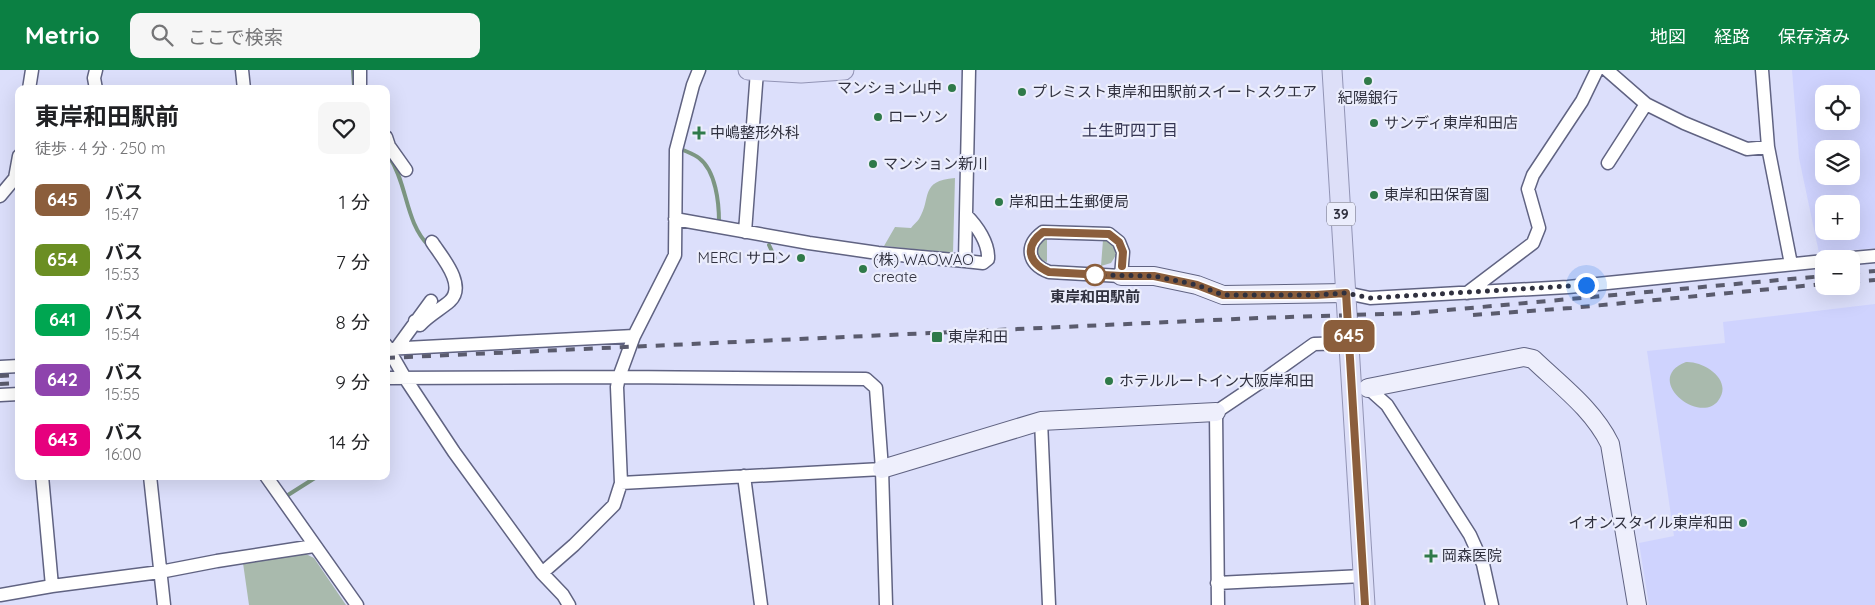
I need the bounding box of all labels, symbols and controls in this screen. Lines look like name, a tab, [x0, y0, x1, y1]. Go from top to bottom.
search box	[130, 13, 480, 58]
text: Metrio	[25, 20, 100, 50]
icon: search	[148, 21, 176, 49]
text: ここで検索	[188, 25, 283, 49]
text: 地図	[1650, 25, 1686, 48]
text: 経路	[1714, 25, 1750, 48]
text: 保存済み	[1778, 25, 1850, 48]
marker: 紀陽銀行	[1362, 75, 1374, 87]
place label: マンション山中	[837, 78, 942, 97]
marker: マンション山中	[946, 82, 958, 94]
place label: プレミスト東岸和田駅前スイートスクエア	[1032, 82, 1317, 101]
map controls	[1815, 85, 1860, 295]
button: locate	[1815, 85, 1860, 130]
marker: プレミスト東岸和田駅前スイートスクエア	[1016, 86, 1028, 98]
place label: 紀陽銀行	[1338, 88, 1398, 107]
text: 東岸和田駅前	[35, 101, 179, 131]
button: heart	[318, 102, 370, 154]
place label: ローソン	[888, 107, 948, 126]
marker: ローソン	[872, 111, 884, 123]
place label: サンディ東岸和田店	[1384, 113, 1518, 132]
marker: サンディ東岸和田店	[1368, 117, 1380, 129]
district label: 土生町四丁目	[1082, 120, 1178, 140]
place label: 中嶋整形外科	[710, 123, 800, 142]
marker: 中嶋整形外科	[692, 126, 706, 140]
text: 徒歩 · 4 分 · 250 m	[35, 138, 166, 158]
button: layers	[1815, 140, 1860, 185]
place label: マンション新川	[883, 154, 988, 173]
marker: マンション新川	[867, 158, 879, 170]
text: バス	[105, 180, 143, 204]
place label: 東岸和田保育園	[1384, 185, 1489, 204]
text: 645	[47, 188, 78, 211]
marker: 東岸和田保育園	[1368, 189, 1380, 201]
text: 1 分	[339, 190, 370, 214]
place label: 岸和田土生郵便局	[1009, 192, 1129, 211]
button: +	[1815, 195, 1860, 240]
marker: 岸和田土生郵便局	[993, 196, 1005, 208]
road number: 39	[1327, 202, 1355, 226]
text: 15:47	[105, 204, 139, 224]
text: バス	[105, 240, 143, 264]
text: 654	[47, 248, 78, 271]
place label: MERCI サロン	[698, 248, 791, 267]
text: 7 分	[336, 250, 370, 274]
place label: (株) WAOWAO create	[873, 250, 974, 286]
button: −	[1815, 250, 1860, 295]
marker: MERCI サロン	[795, 252, 807, 264]
marker: (株) WAOWAO create	[857, 263, 869, 275]
text: 15:53	[105, 264, 140, 284]
marker: 東岸和田駅前	[1084, 264, 1106, 286]
your location	[1574, 273, 1599, 298]
place label: 東岸和田駅前	[1050, 287, 1140, 306]
text: バス	[105, 300, 143, 324]
text: 641	[49, 308, 76, 331]
text: 8 分	[336, 310, 370, 334]
line badge: 645	[1320, 320, 1378, 352]
text: 15:54	[105, 324, 140, 344]
text: 645	[1334, 324, 1364, 347]
place label: 東岸和田	[948, 327, 1008, 346]
marker: 東岸和田	[930, 330, 944, 344]
text: バス	[105, 360, 143, 384]
text: 642	[47, 368, 78, 391]
text: 9 分	[335, 370, 370, 394]
place label: ホテルルートイン大阪岸和田	[1119, 371, 1314, 390]
marker: ホテルルートイン大阪岸和田	[1103, 375, 1115, 387]
text: 15:55	[105, 384, 140, 404]
text: バス	[105, 420, 143, 444]
text: 643	[47, 428, 78, 451]
text: 14 分	[329, 430, 370, 454]
text: 16:00	[105, 444, 142, 464]
place label: イオンスタイル東岸和田	[1568, 513, 1733, 532]
marker: イオンスタイル東岸和田	[1737, 517, 1749, 529]
place label: 岡森医院	[1442, 546, 1502, 565]
marker: 岡森医院	[1424, 549, 1438, 563]

